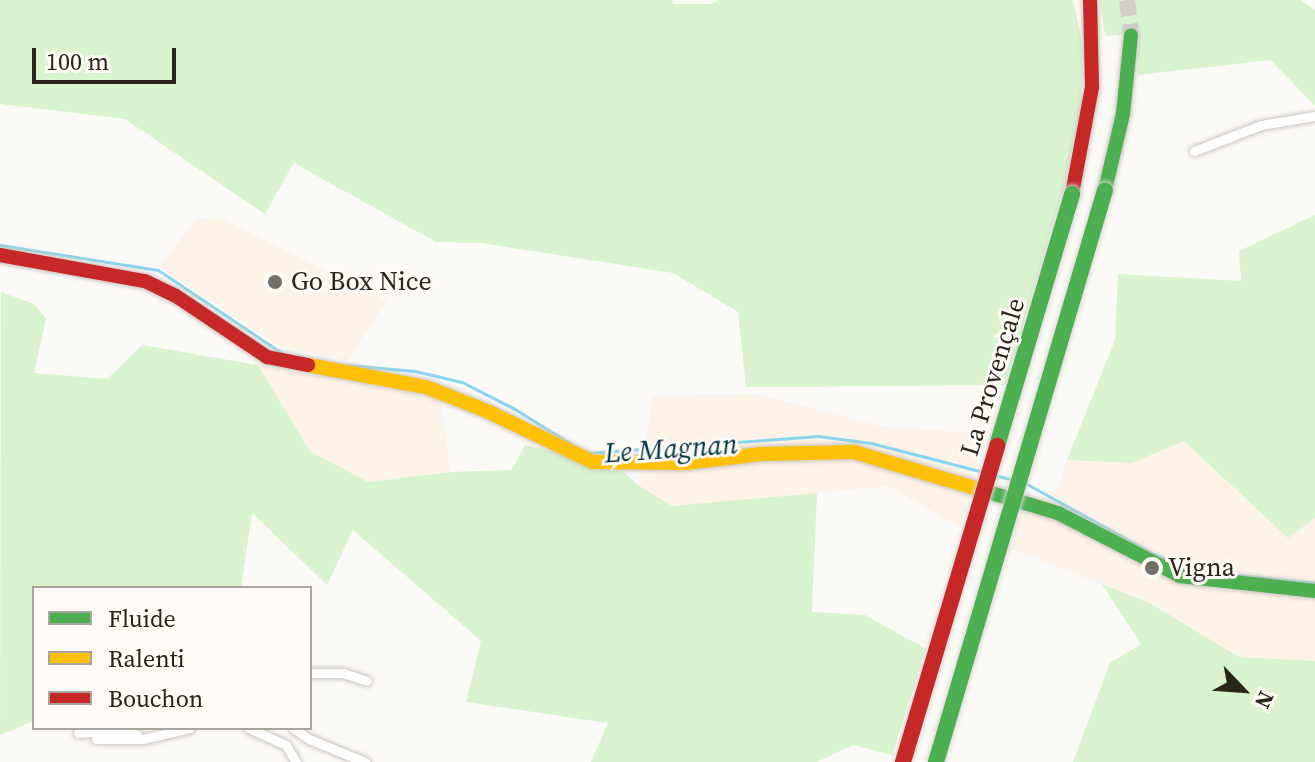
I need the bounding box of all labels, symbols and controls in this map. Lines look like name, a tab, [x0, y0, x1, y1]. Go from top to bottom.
scale bar	[36, 32, 180, 82]
text: 100 m	[46, 45, 109, 78]
place label: Go Box Nice	[291, 266, 432, 298]
marker: Go Box Nice	[266, 273, 284, 291]
street label: La Provençale	[954, 294, 1032, 460]
water label: Le Magnan	[603, 427, 739, 469]
place label: Vigna	[1168, 552, 1235, 584]
marker: Vigna	[1143, 559, 1161, 577]
legend	[32, 586, 312, 730]
text: Fluide	[108, 602, 176, 635]
text: Ralenti	[108, 642, 185, 675]
north arrow	[1203, 650, 1283, 730]
text: Bouchon	[108, 682, 203, 715]
text: N	[1248, 687, 1282, 714]

